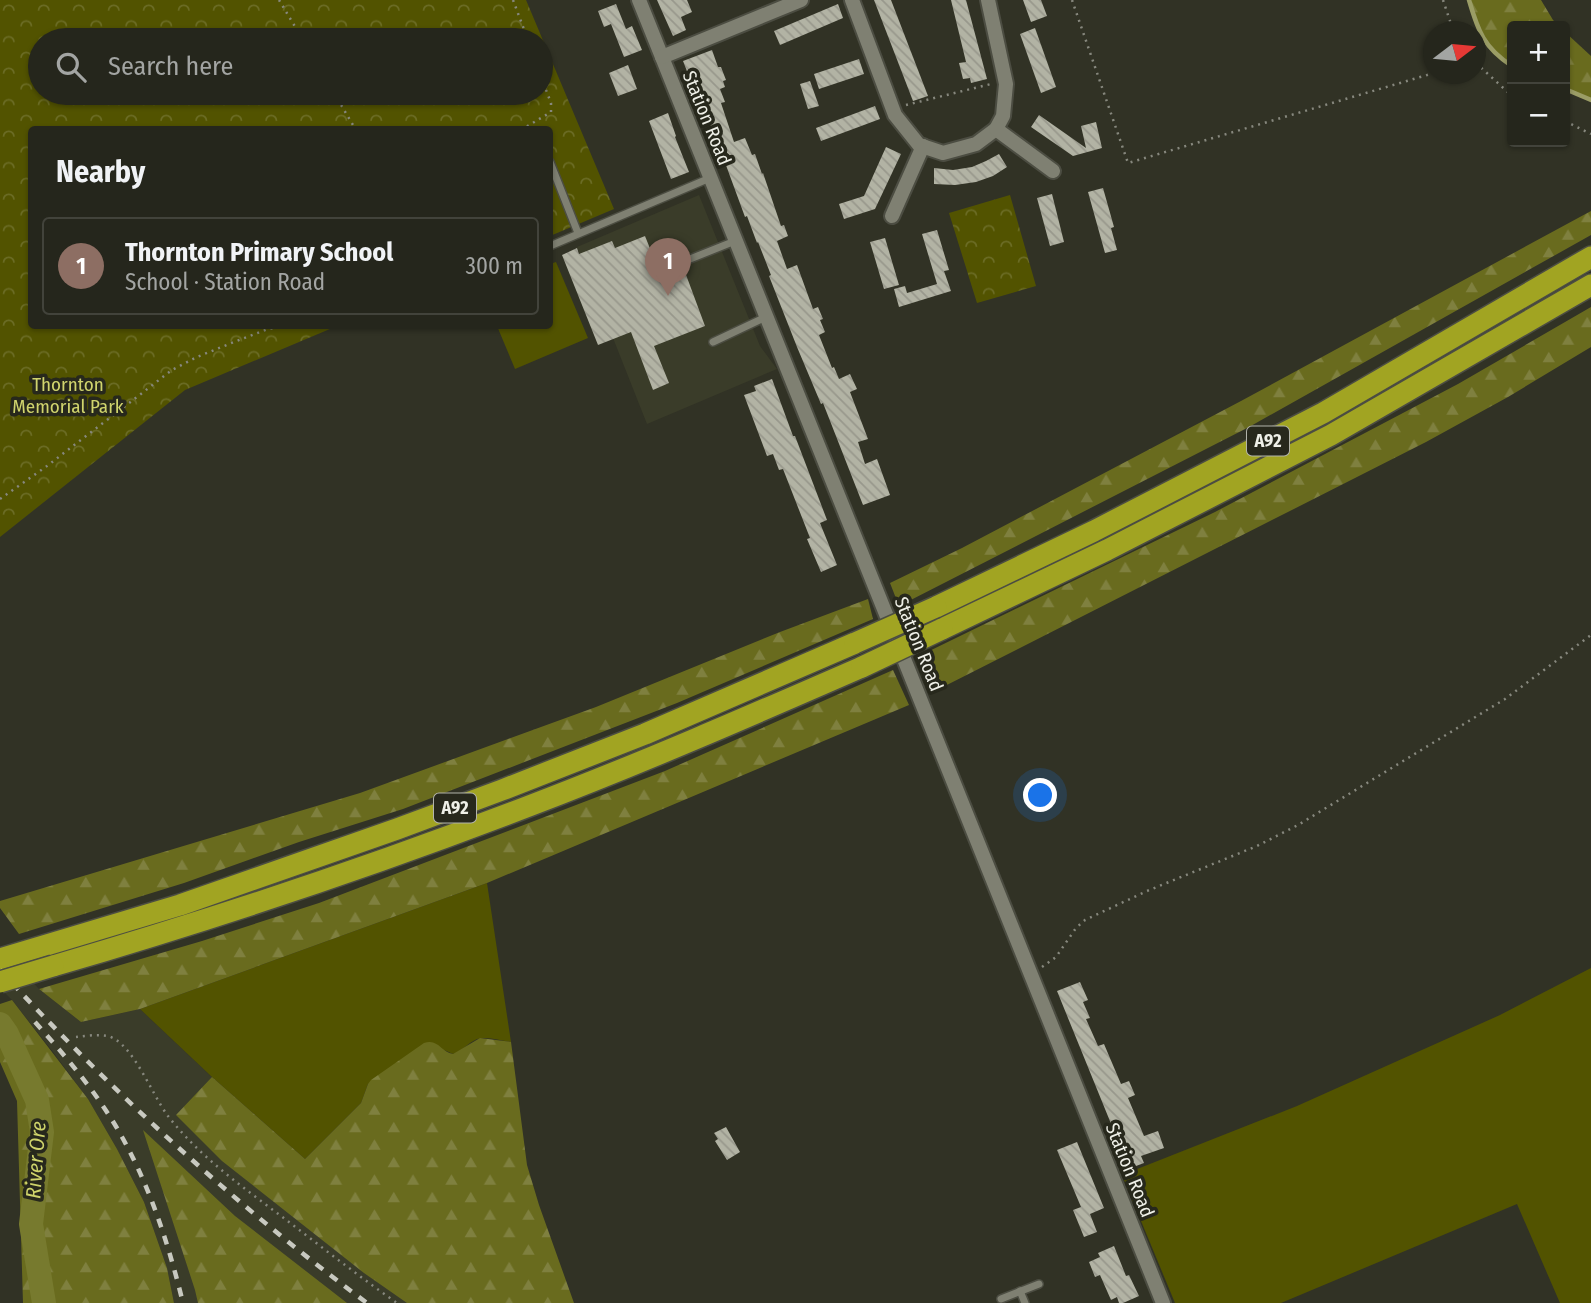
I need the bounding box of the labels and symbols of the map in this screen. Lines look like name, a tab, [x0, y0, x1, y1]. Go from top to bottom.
north arrow	[1423, 21, 1486, 84]
street label: Station Road	[678, 67, 736, 169]
pin: 1	[645, 238, 691, 296]
park label: Thornton Memorial Park	[12, 373, 124, 418]
road number: A92	[1247, 426, 1289, 456]
street label: Station Road	[890, 593, 948, 695]
your location	[1023, 778, 1057, 812]
road number: A92	[434, 794, 476, 822]
street label: Station Road	[1101, 1119, 1159, 1221]
water label: River Ore	[20, 1120, 52, 1200]

